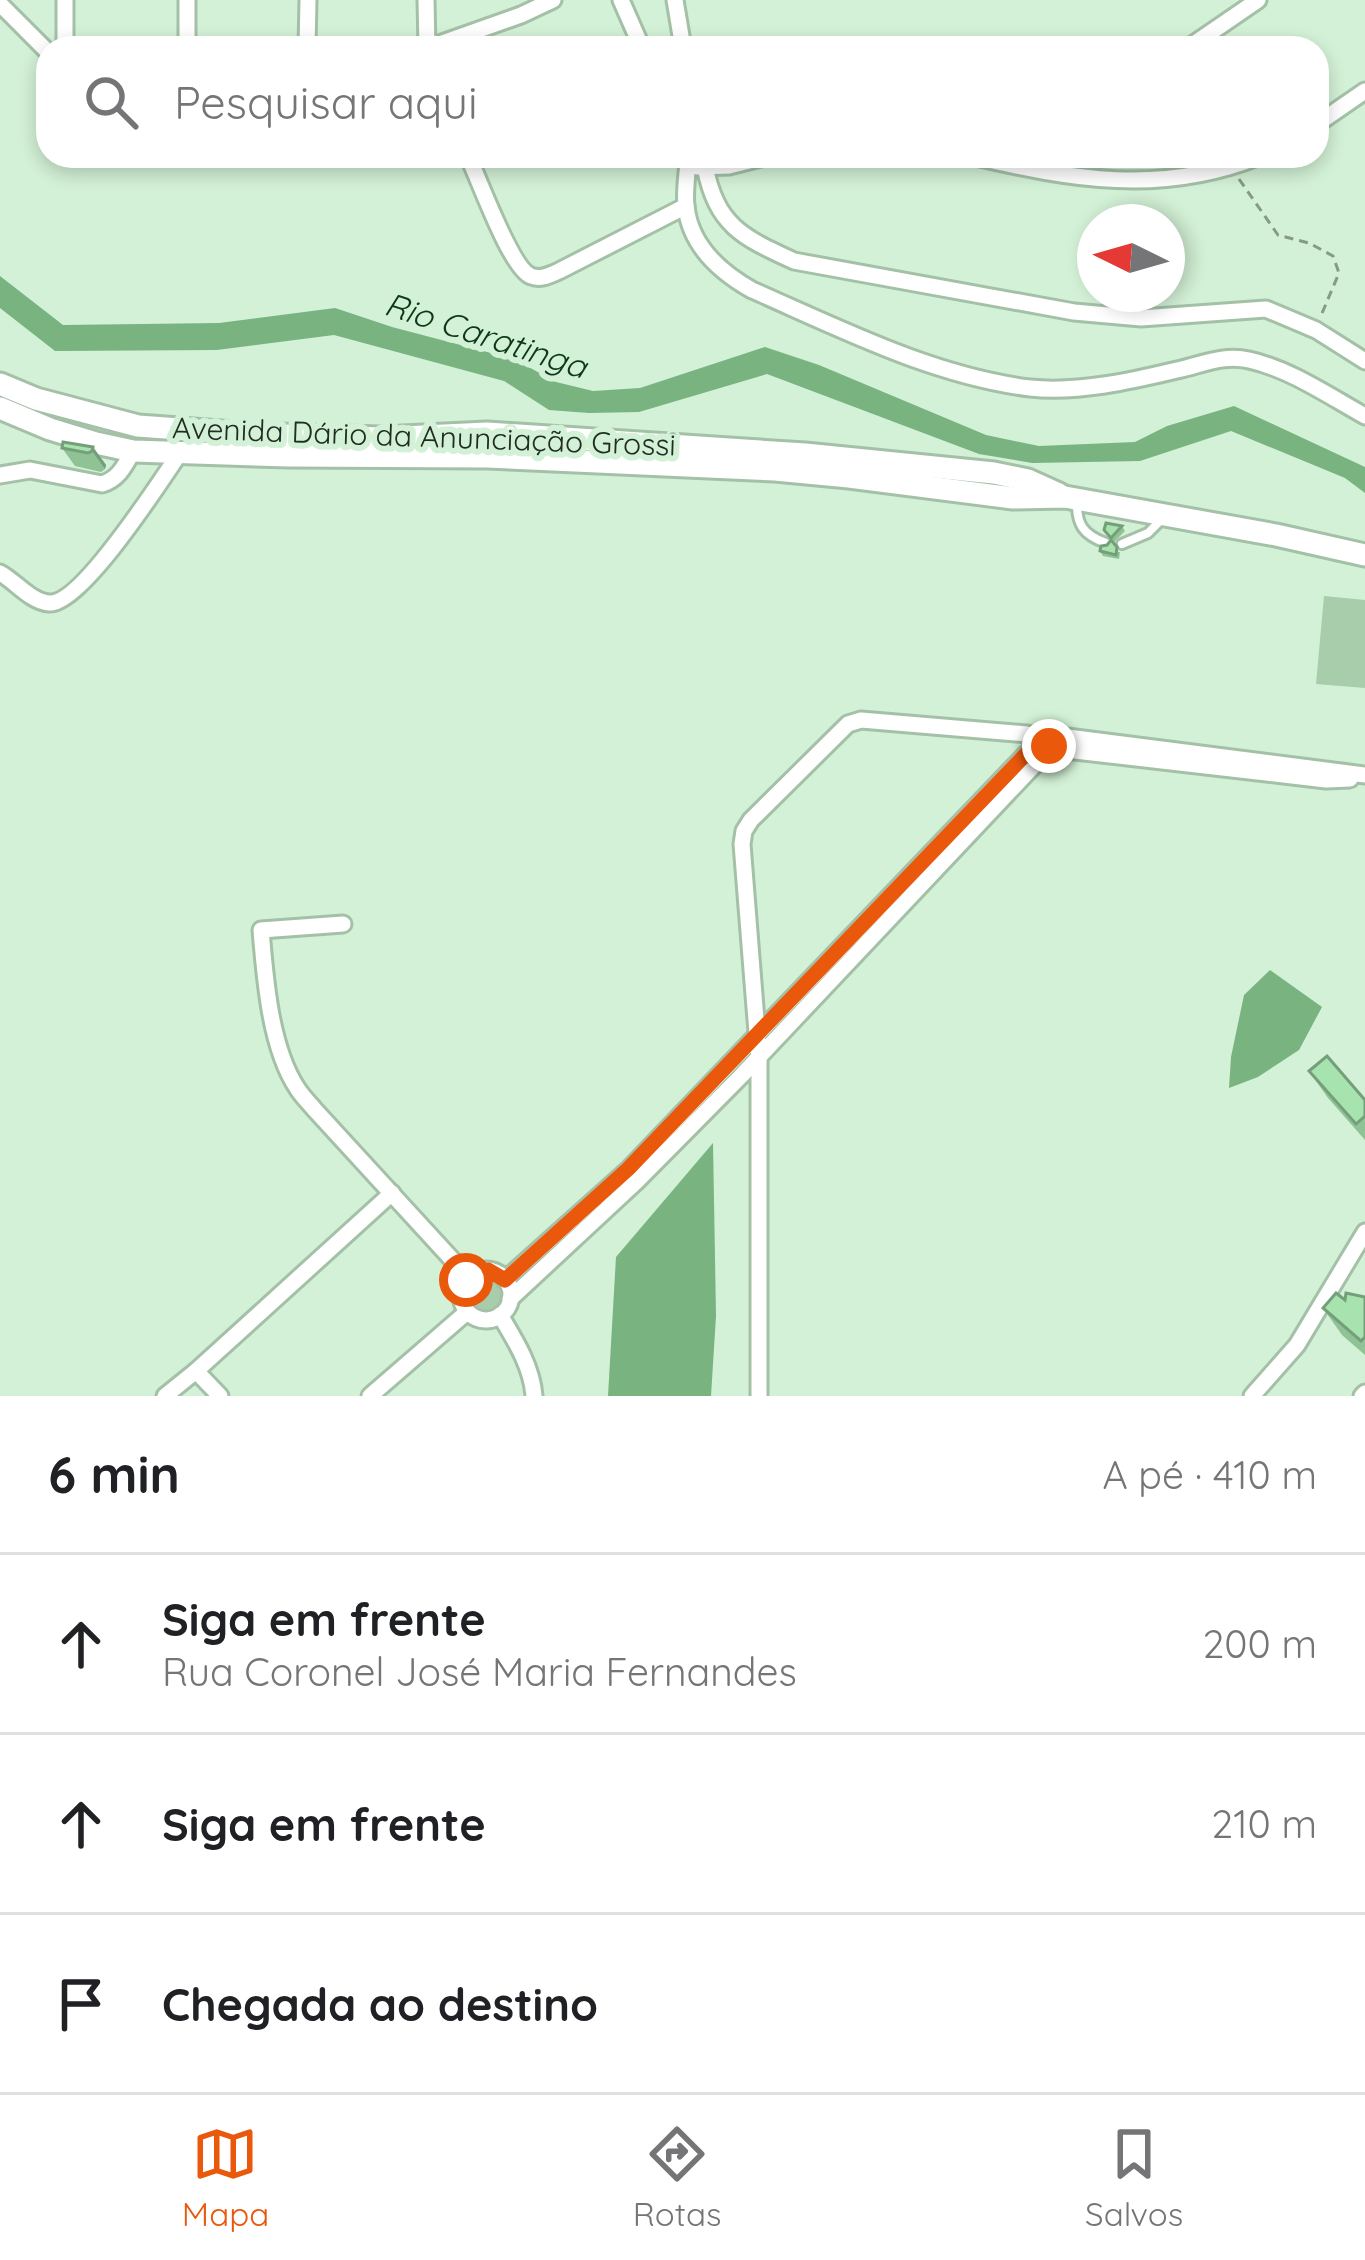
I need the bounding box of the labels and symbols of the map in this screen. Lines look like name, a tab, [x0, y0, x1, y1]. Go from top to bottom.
north arrow	[1077, 204, 1185, 312]
water label: Rio Caratinga	[380, 283, 594, 387]
street label: Avenida Dário da Anunciação Grossi	[172, 408, 676, 464]
route end	[1022, 719, 1076, 773]
route start	[439, 1253, 493, 1307]

